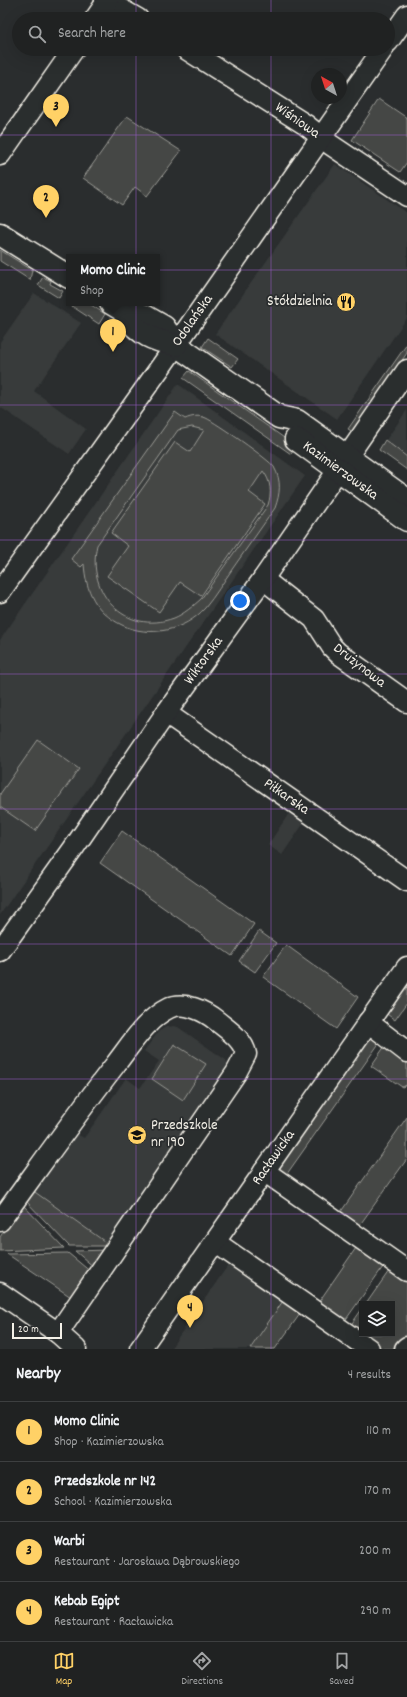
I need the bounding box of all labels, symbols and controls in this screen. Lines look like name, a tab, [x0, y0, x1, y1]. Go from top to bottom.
search box	[12, 12, 395, 56]
icon: search	[26, 23, 48, 45]
text: Search here	[58, 23, 126, 45]
north arrow	[311, 68, 347, 104]
pin: 3	[43, 94, 69, 127]
street label: Wiśniowa	[270, 97, 325, 145]
pin: 2	[33, 185, 59, 218]
popup	[66, 254, 160, 306]
text: Momo Clinic	[80, 260, 146, 282]
text: Shop	[80, 282, 104, 301]
street label: Odolańska	[167, 290, 220, 352]
place label: Stółdzielnia	[267, 291, 333, 313]
restaurant icon: Stółdzielnia	[335, 291, 357, 313]
pin: 1	[100, 319, 126, 352]
street label: Kazimierzowska	[297, 436, 383, 507]
your location	[230, 591, 250, 611]
street label: Wiktorska	[179, 632, 230, 690]
street label: Drużynowa	[328, 638, 391, 694]
street label: Piłkarska	[259, 773, 314, 821]
place label: Przedszkole nr 190	[151, 1115, 218, 1154]
school or university icon: Przedszkole nr 190	[126, 1124, 148, 1146]
street label: Racławicka	[247, 1125, 302, 1190]
pin: 4	[177, 1295, 203, 1328]
map controls	[359, 1301, 395, 1337]
button: layers	[359, 1301, 395, 1337]
scale bar	[12, 1321, 62, 1340]
text: 20 m	[18, 1322, 39, 1338]
text: Nearby	[16, 1363, 60, 1387]
text: 4 results	[348, 1366, 391, 1385]
text: Momo Clinic	[54, 1411, 119, 1433]
text: 1	[28, 1422, 30, 1441]
text: 110 m	[366, 1422, 391, 1441]
text: Shop · Kazimierzowska	[54, 1433, 164, 1452]
text: Przedszkole nr 142	[54, 1471, 156, 1493]
text: 2	[26, 1482, 32, 1501]
text: 170 m	[364, 1482, 391, 1501]
text: School · Kazimierzowska	[54, 1493, 172, 1512]
text: Warbi	[54, 1531, 84, 1553]
text: 3	[26, 1542, 32, 1561]
text: 200 m	[359, 1542, 391, 1561]
text: Restaurant · Jarosława Dąbrowskiego	[54, 1553, 240, 1572]
text: Kebab Egipt	[54, 1591, 120, 1613]
text: 4	[26, 1602, 32, 1621]
text: 290 m	[360, 1602, 391, 1621]
text: Restaurant · Racławicka	[54, 1613, 173, 1632]
tab: Map	[53, 1650, 75, 1690]
tab: Directions	[181, 1650, 223, 1690]
tab: Saved	[329, 1650, 354, 1690]

